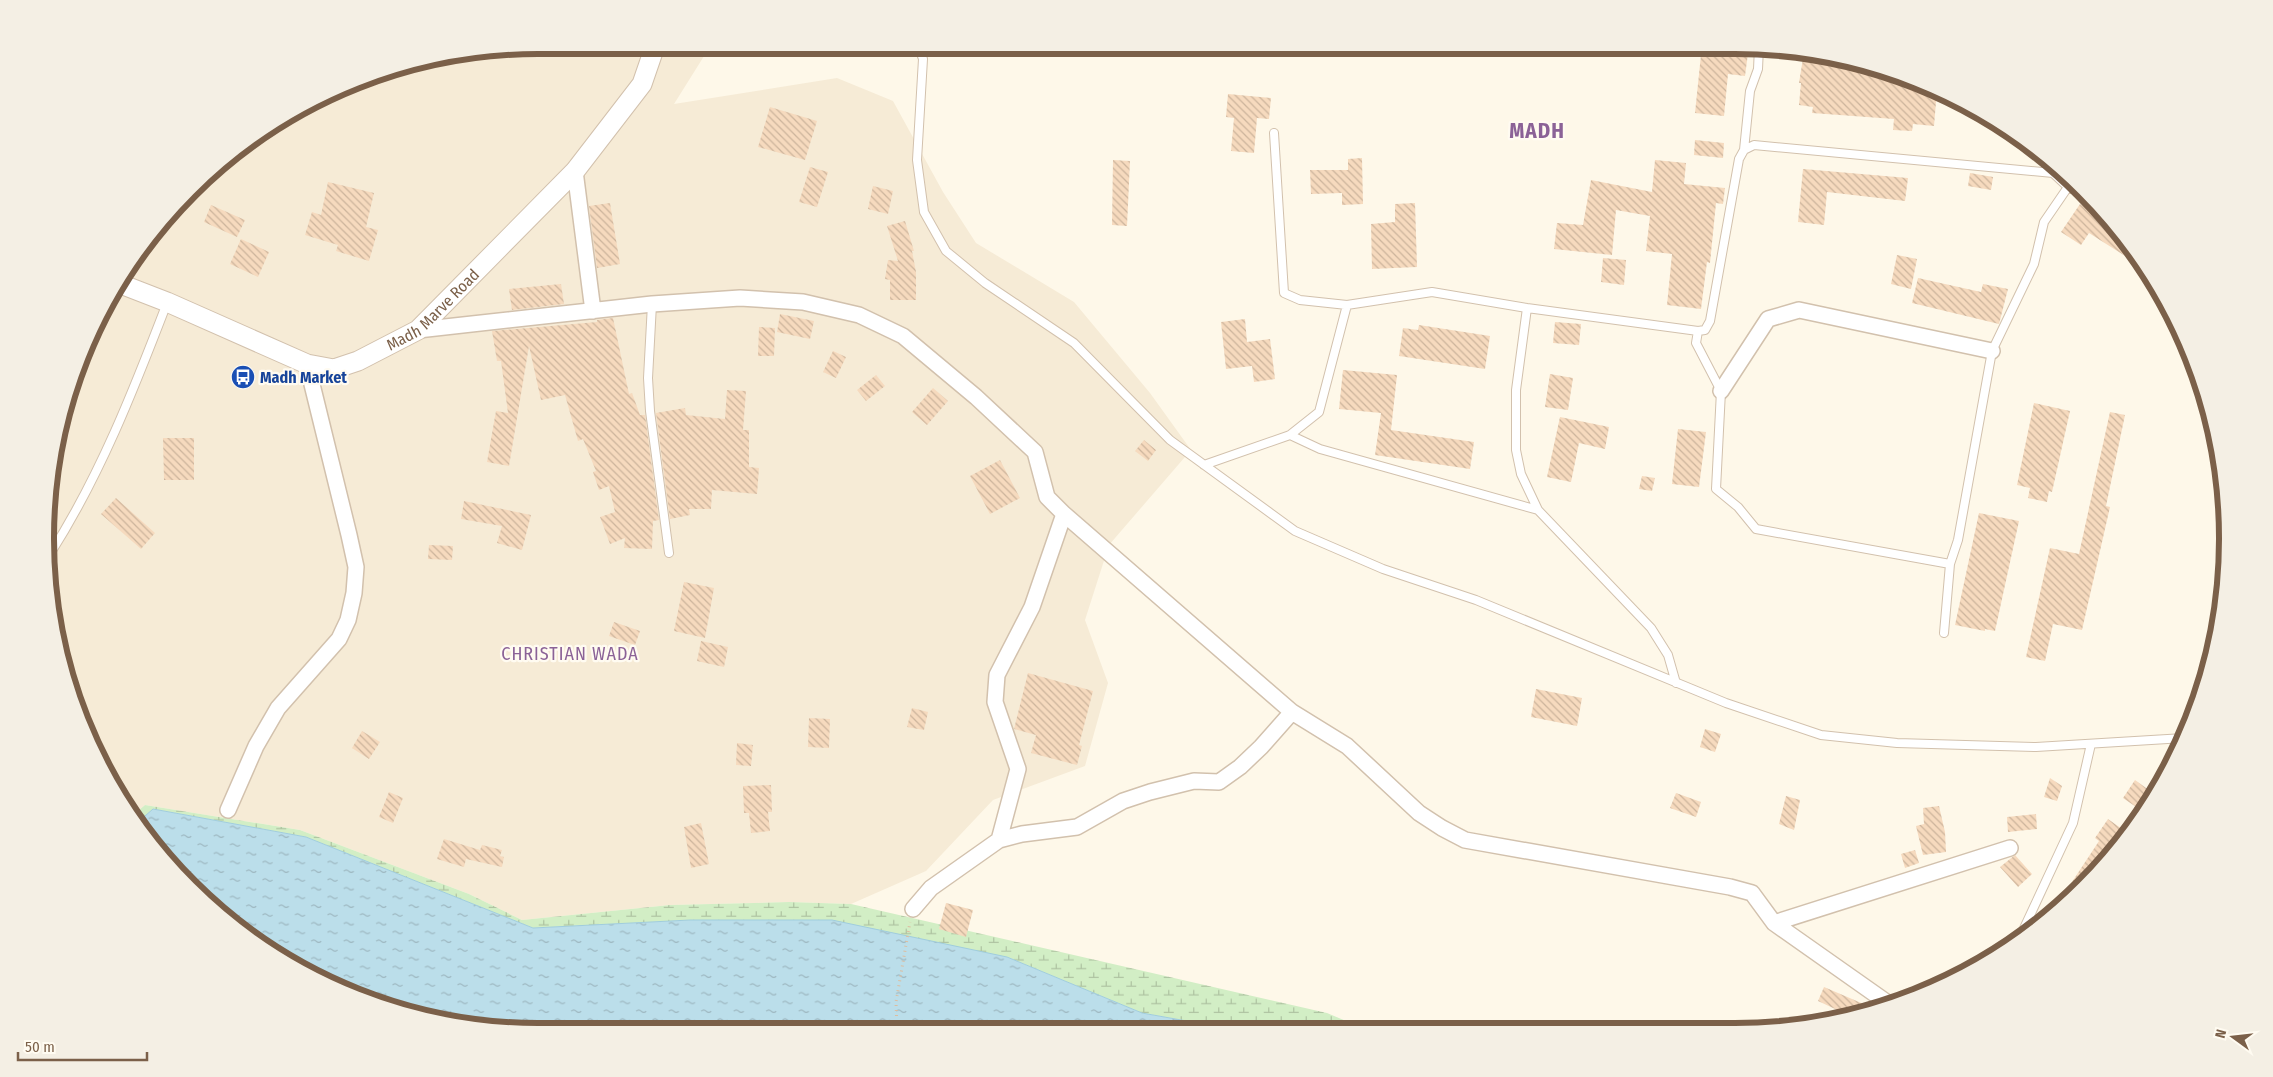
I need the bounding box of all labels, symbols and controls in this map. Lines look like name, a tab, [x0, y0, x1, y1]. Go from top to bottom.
district label: MADH	[1509, 118, 1565, 144]
street label: Madh Marve Road	[383, 265, 483, 354]
bus stop icon: Madh Market	[230, 364, 256, 390]
place label: Madh Market	[260, 368, 347, 387]
district label: CHRISTIAN WADA	[501, 643, 639, 665]
north arrow	[2208, 1012, 2258, 1062]
text: N	[2212, 1028, 2230, 1040]
scale bar	[18, 1030, 146, 1062]
text: 50 m	[25, 1038, 55, 1056]

